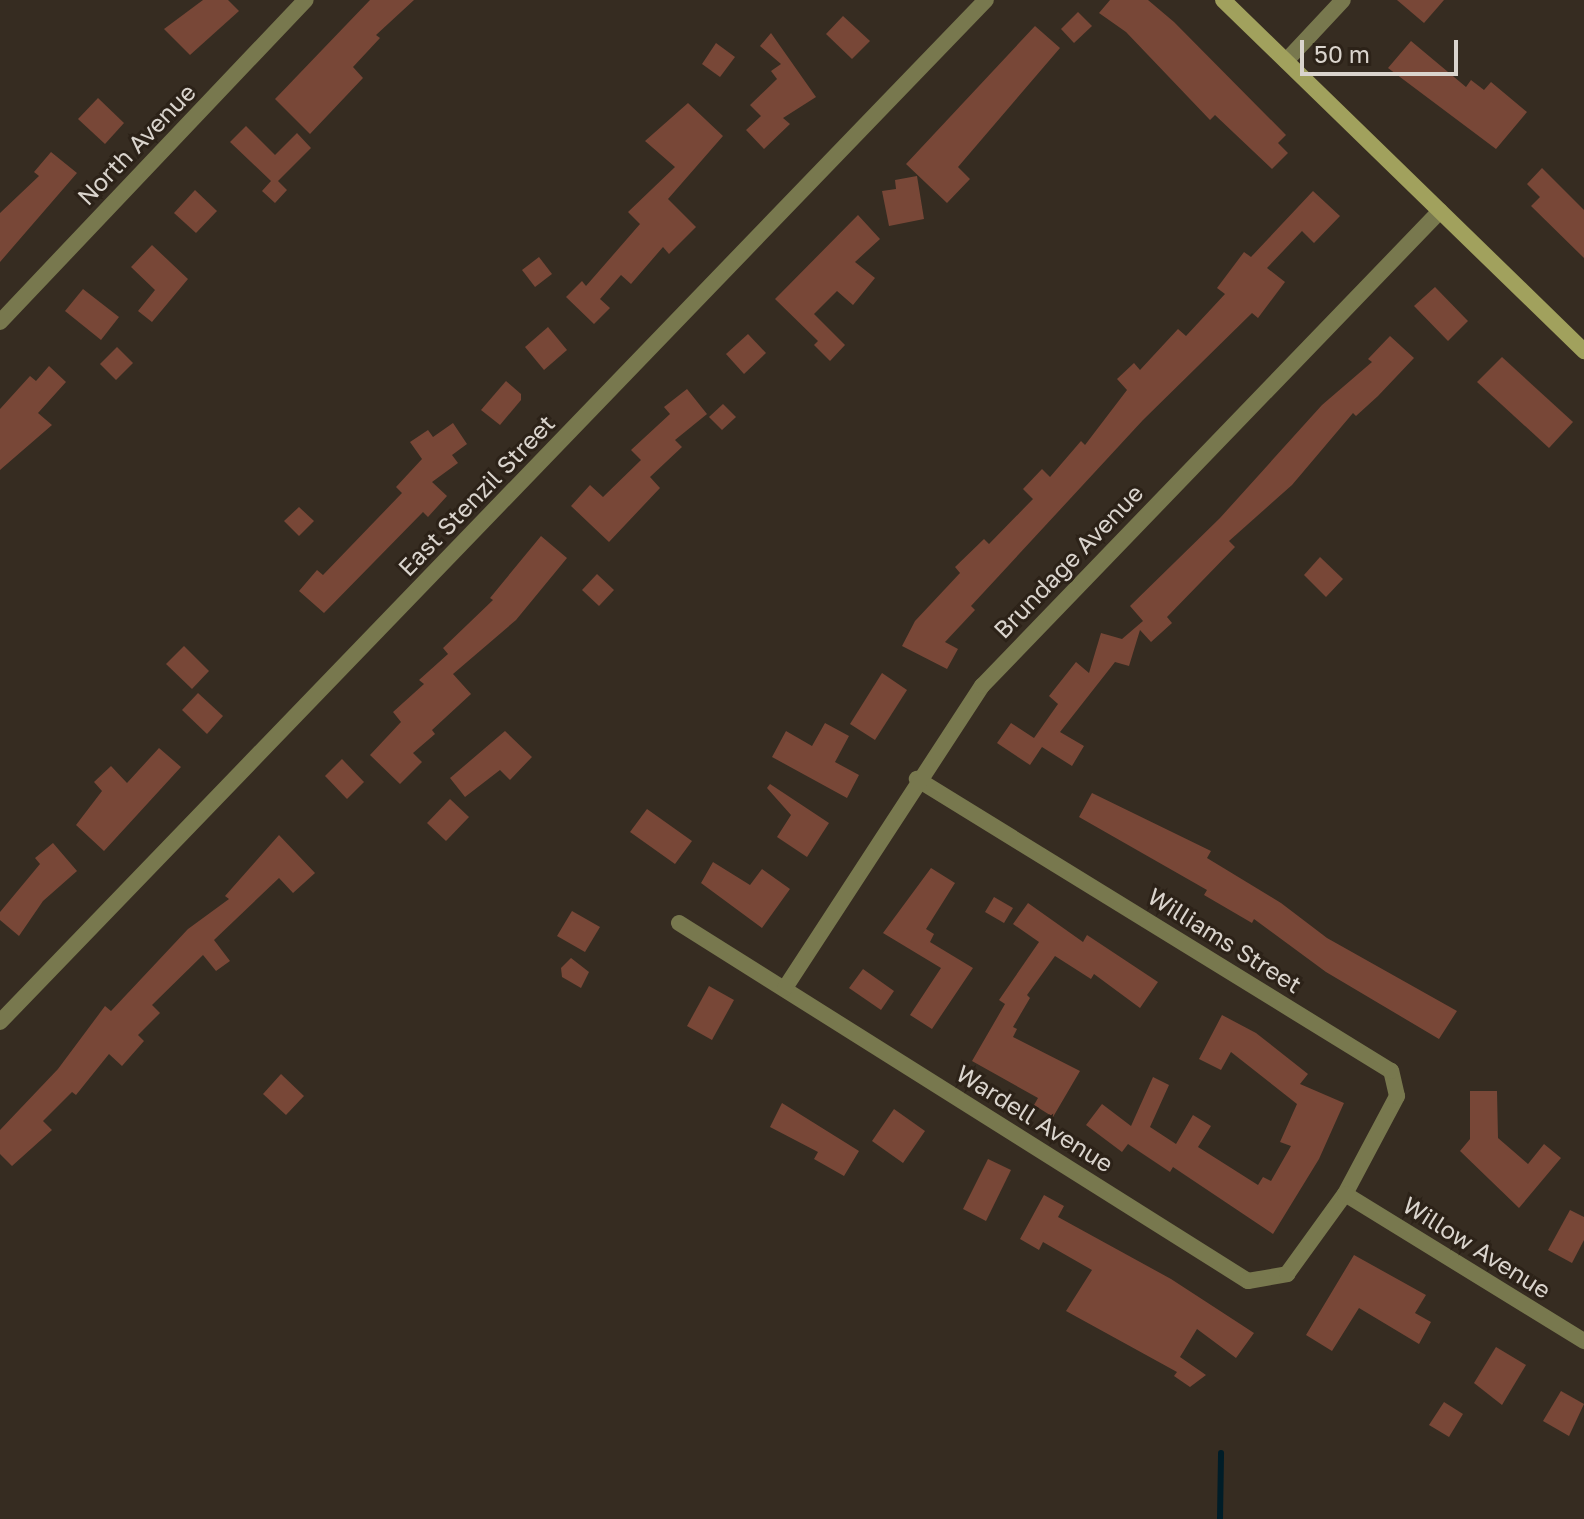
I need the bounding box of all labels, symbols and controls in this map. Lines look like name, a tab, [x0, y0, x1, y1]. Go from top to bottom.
scale bar	[1304, 24, 1462, 74]
text: 50 m	[1314, 39, 1370, 68]
street label: North Avenue	[71, 77, 201, 211]
street label: East Stenzil Street	[392, 408, 560, 582]
street label: Brundage Avenue	[987, 478, 1149, 644]
street label: Williams Street	[1143, 881, 1307, 999]
street label: Wardell Avenue	[951, 1058, 1119, 1178]
street label: Willow Avenue	[1398, 1190, 1556, 1304]

